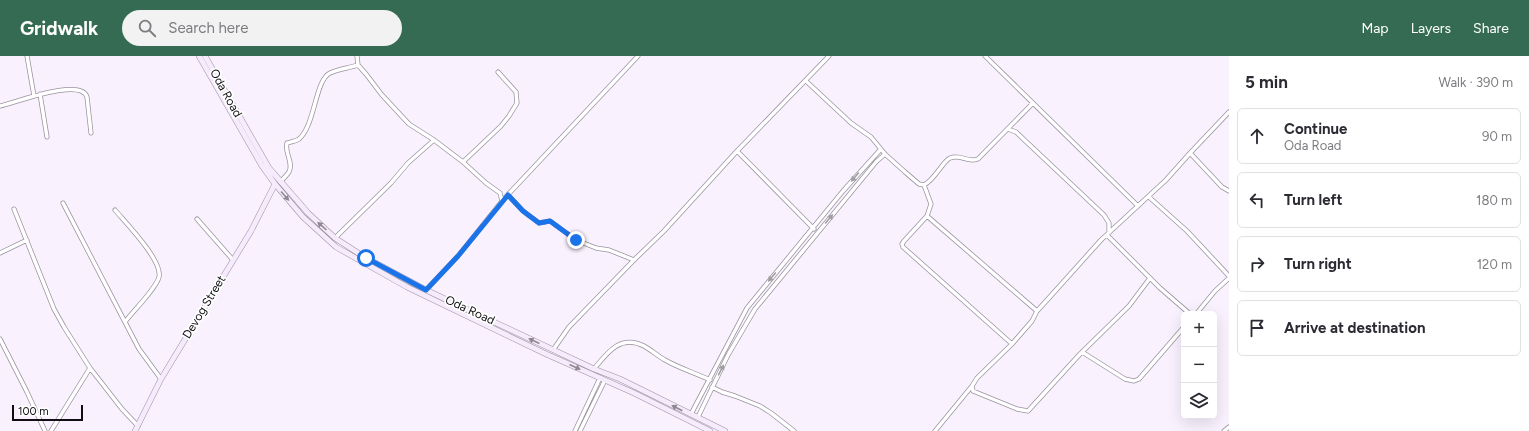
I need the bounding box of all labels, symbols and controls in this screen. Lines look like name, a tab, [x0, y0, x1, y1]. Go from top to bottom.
search box	[122, 10, 402, 46]
text: Gridwalk	[20, 17, 98, 40]
icon: search	[136, 17, 158, 39]
text: Search here	[168, 19, 248, 37]
text: Map	[1361, 20, 1389, 37]
text: Layers	[1411, 20, 1451, 37]
text: Share	[1473, 20, 1509, 37]
street label: Oda Road	[207, 66, 245, 120]
text: 5 min	[1245, 72, 1288, 92]
text: Walk · 390 m	[1438, 75, 1513, 90]
text: Continue	[1284, 120, 1347, 138]
icon: ahead	[1246, 125, 1268, 147]
text: 90 m	[1482, 129, 1512, 144]
text: Oda Road	[1284, 138, 1341, 153]
one-way arrow	[850, 172, 859, 182]
icon: left	[1246, 189, 1268, 211]
one-way arrow	[281, 191, 290, 201]
text: Turn left	[1284, 191, 1342, 209]
text: 180 m	[1476, 193, 1512, 208]
one-way arrow	[824, 214, 833, 225]
one-way arrow	[317, 221, 327, 231]
route end	[567, 231, 585, 249]
route start	[357, 249, 375, 267]
icon: right	[1246, 253, 1268, 275]
text: Turn right	[1284, 255, 1352, 273]
text: 120 m	[1477, 257, 1512, 272]
street label: Devog Street	[180, 272, 229, 341]
one-way arrow	[767, 272, 776, 282]
street label: Oda Road	[443, 292, 497, 328]
map controls	[1181, 311, 1217, 419]
button: +	[1181, 311, 1217, 347]
icon: arrive	[1246, 317, 1268, 339]
text: Arrive at destination	[1284, 319, 1425, 337]
one-way arrow	[528, 338, 540, 344]
button: −	[1181, 347, 1217, 383]
one-way arrow	[570, 364, 581, 370]
one-way arrow	[718, 364, 724, 376]
button: layers	[1181, 383, 1217, 419]
scale bar	[12, 403, 83, 422]
one-way arrow	[671, 404, 683, 411]
text: 100 m	[18, 405, 49, 418]

